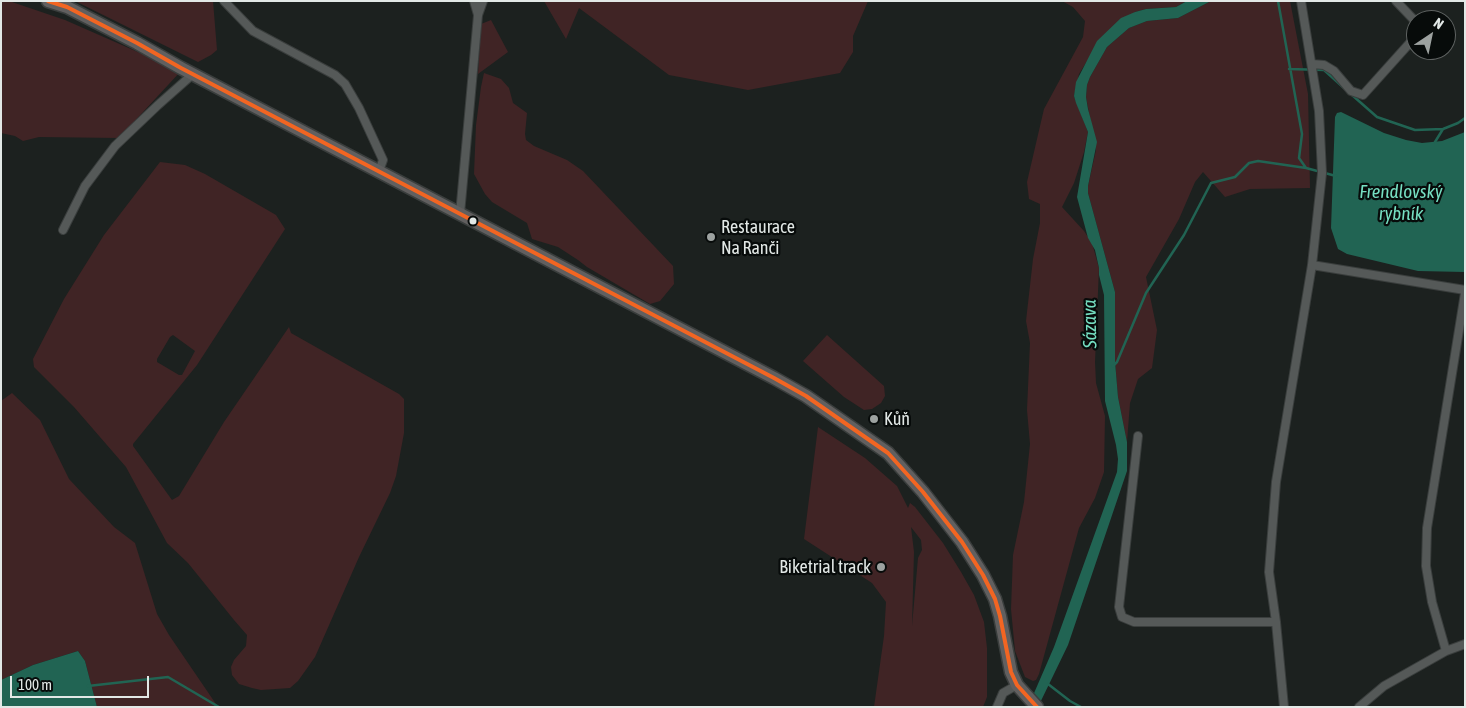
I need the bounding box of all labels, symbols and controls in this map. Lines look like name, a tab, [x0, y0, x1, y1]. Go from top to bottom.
north arrow	[1406, 10, 1456, 60]
text: N	[1431, 14, 1447, 32]
water label: Frendlovský rybník	[1359, 181, 1443, 225]
unlabelled marker	[468, 216, 478, 226]
place label: Restaurace Na Ranči	[721, 216, 795, 258]
marker: Restaurace Na Ranči	[705, 231, 717, 243]
water label: Sázava	[1078, 299, 1102, 349]
place label: Kůň	[884, 408, 910, 430]
marker: Kůň	[868, 413, 880, 425]
place label: Biketrial track	[779, 556, 871, 578]
marker: Biketrial track	[875, 561, 887, 573]
scale bar	[12, 666, 151, 698]
text: 100 m	[18, 676, 52, 693]

